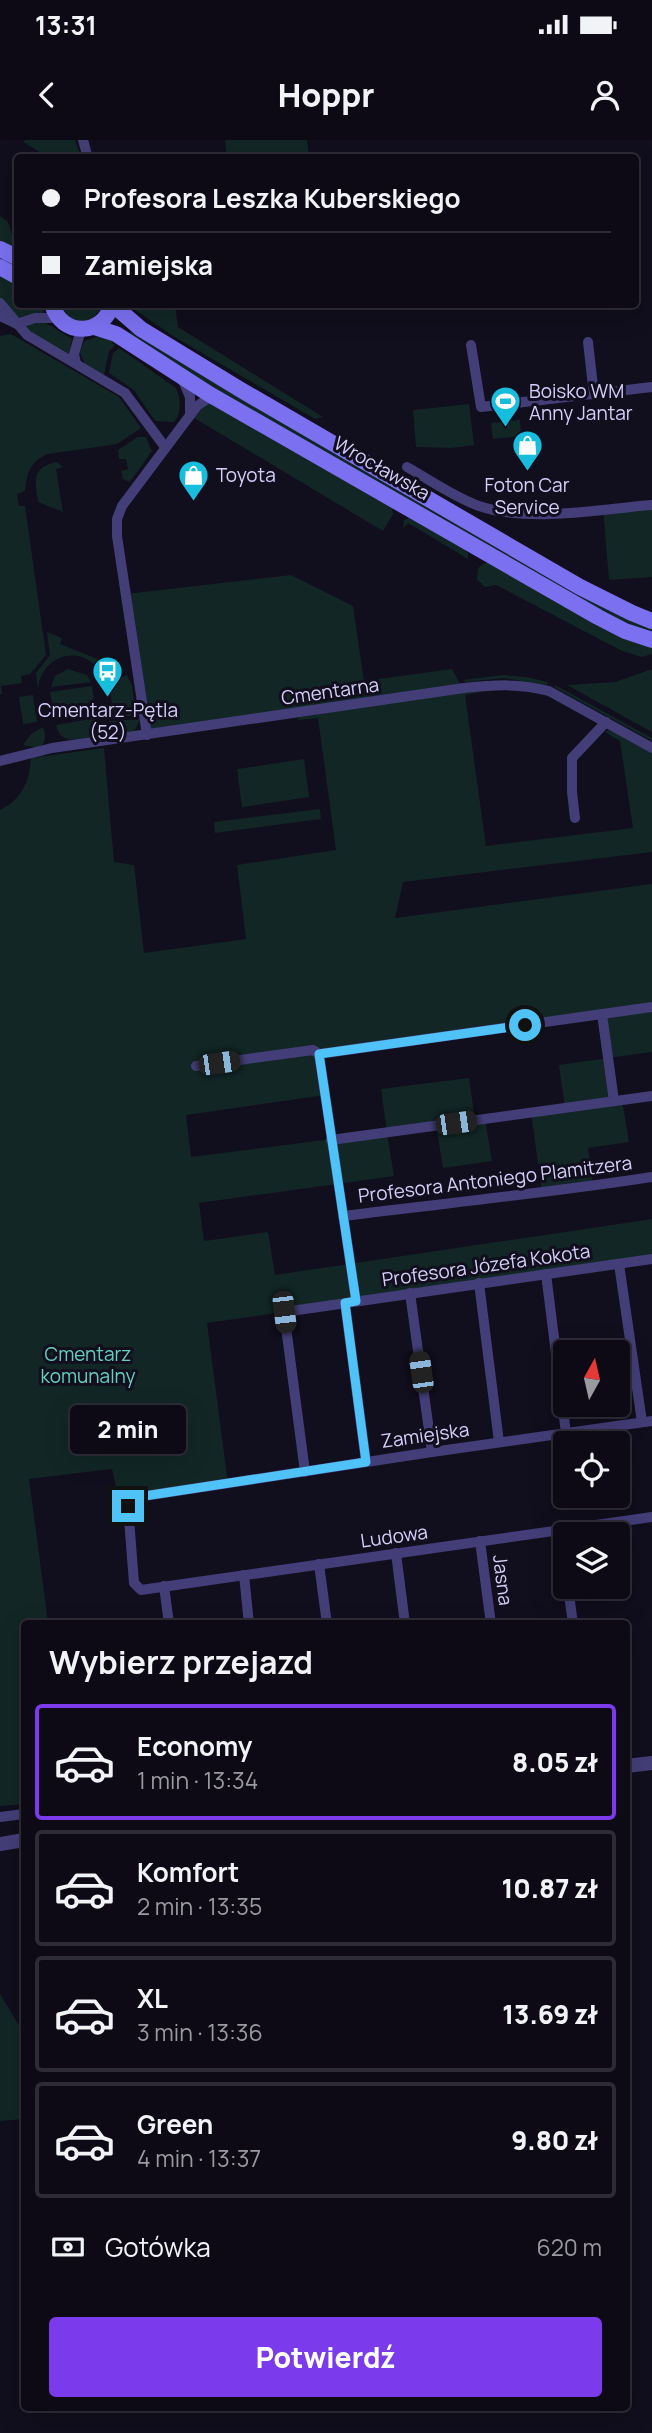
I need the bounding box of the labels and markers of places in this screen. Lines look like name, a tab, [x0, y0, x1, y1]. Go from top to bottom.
place label: Boisko WM Anny Jantar	[529, 378, 633, 426]
sports icon: Boisko WM Anny Jantar	[489, 385, 523, 429]
shop icon: Foton Car Service	[510, 429, 544, 473]
shop icon: Toyota	[176, 458, 210, 502]
place label: Toyota	[216, 462, 276, 488]
place label: Foton Car Service	[484, 472, 570, 520]
bus stop icon: Cmentarz-Pętla (52)	[91, 654, 125, 698]
place label: Cmentarz-Pętla (52)	[38, 697, 178, 745]

